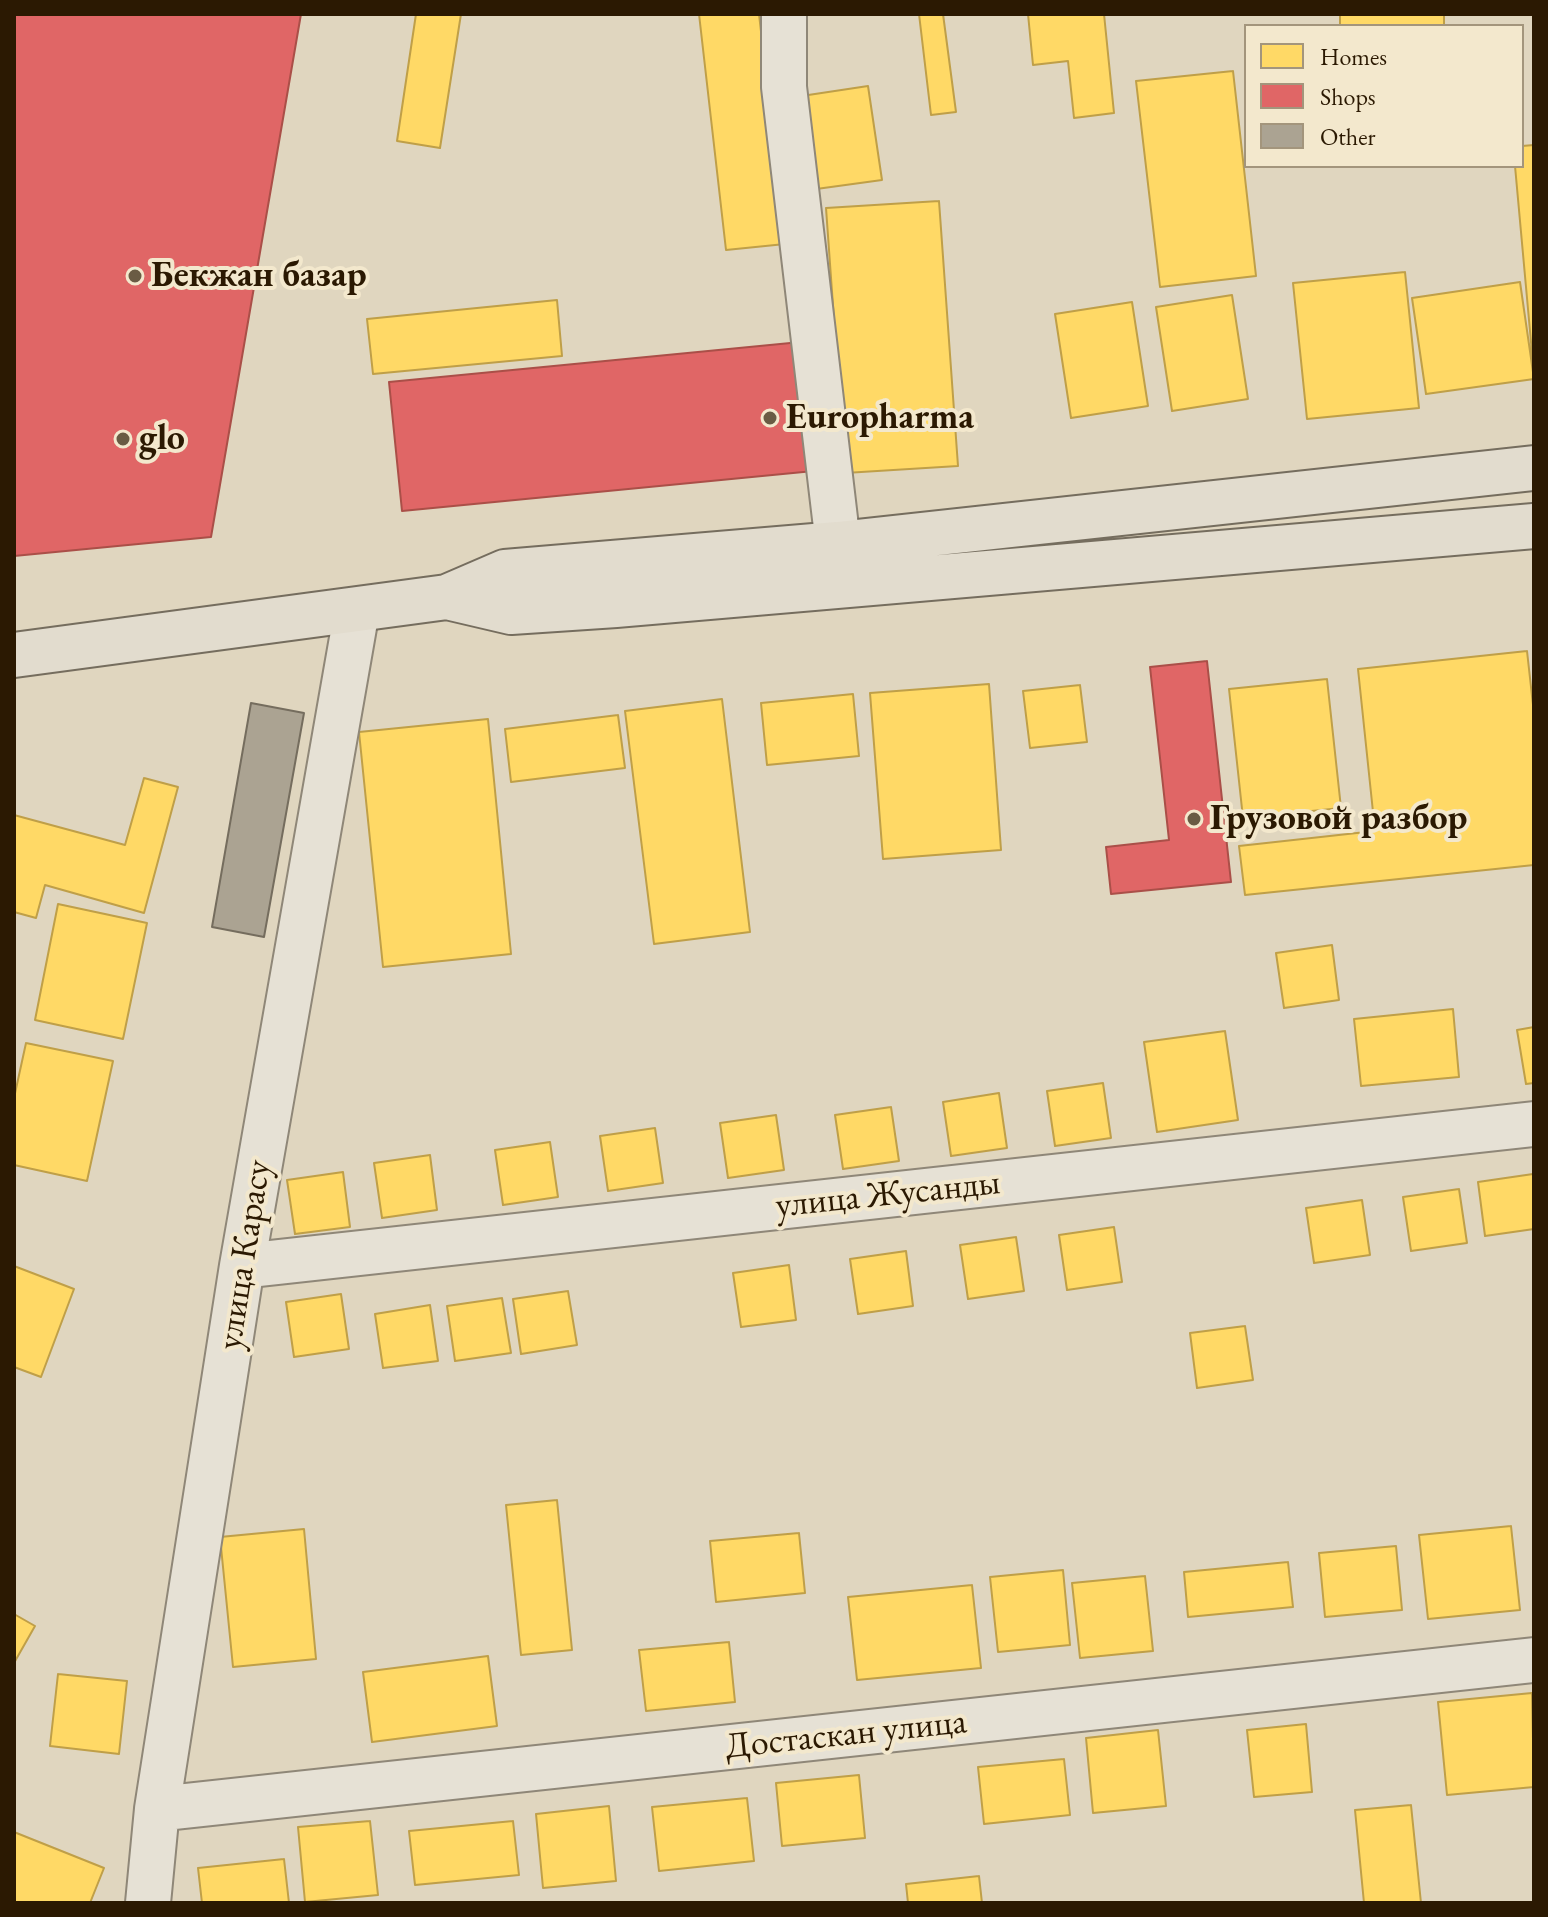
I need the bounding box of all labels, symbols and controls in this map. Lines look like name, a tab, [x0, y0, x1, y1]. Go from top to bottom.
legend	[1244, 24, 1524, 168]
text: Homes	[1320, 41, 1387, 72]
text: Shops	[1320, 81, 1376, 112]
text: Other	[1320, 121, 1376, 152]
place label: Бекжан базар	[151, 254, 366, 298]
marker: Бекжан базар	[126, 267, 144, 285]
place label: Europharma	[786, 396, 974, 440]
marker: Europharma	[761, 409, 779, 427]
place label: glo	[139, 417, 185, 461]
marker: glo	[114, 430, 132, 448]
place label: Грузовой разбор	[1210, 797, 1467, 841]
marker: Грузовой разбор	[1185, 810, 1203, 828]
street label: улица Карасу	[209, 1157, 281, 1353]
street label: улица Жусанды	[774, 1162, 1002, 1228]
street label: Достаскан улица	[723, 1701, 969, 1769]

